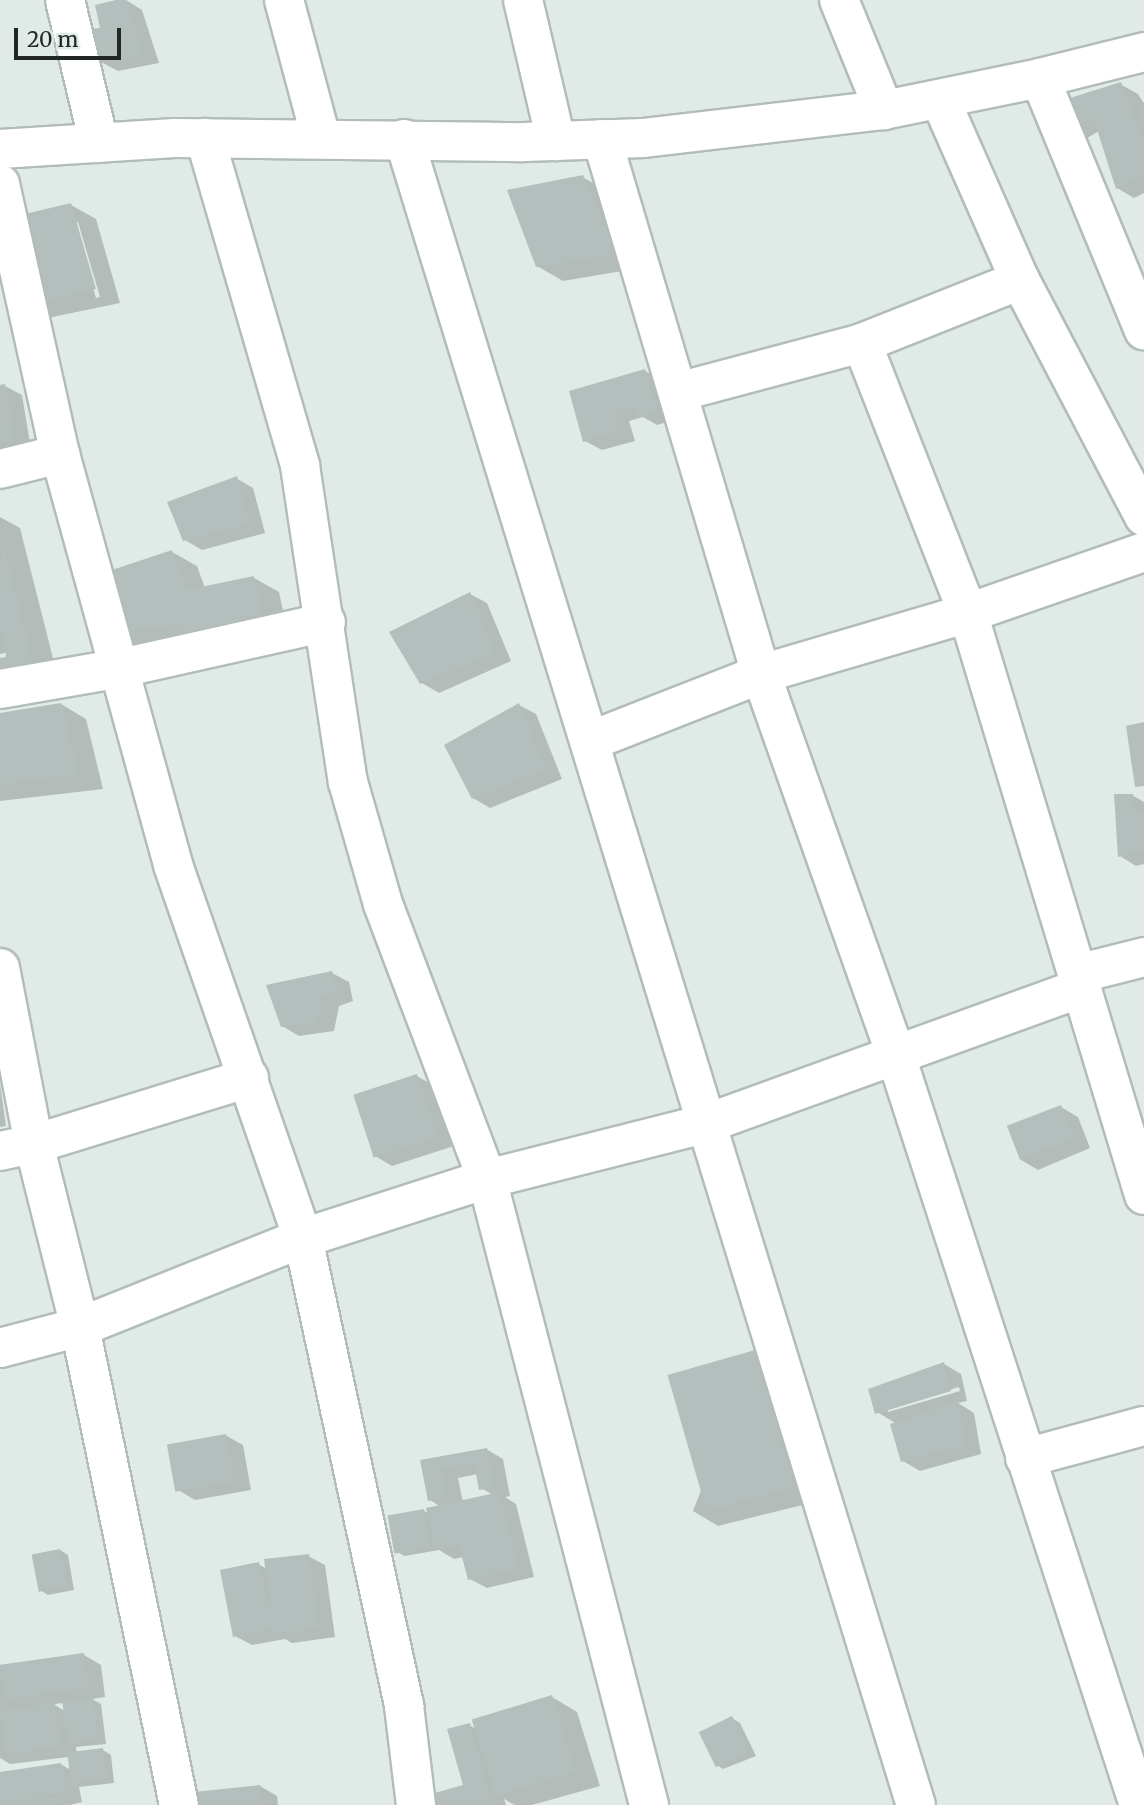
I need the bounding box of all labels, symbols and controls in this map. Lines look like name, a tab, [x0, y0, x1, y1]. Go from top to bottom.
scale bar	[18, 14, 124, 58]
text: 20 m	[27, 26, 78, 53]

